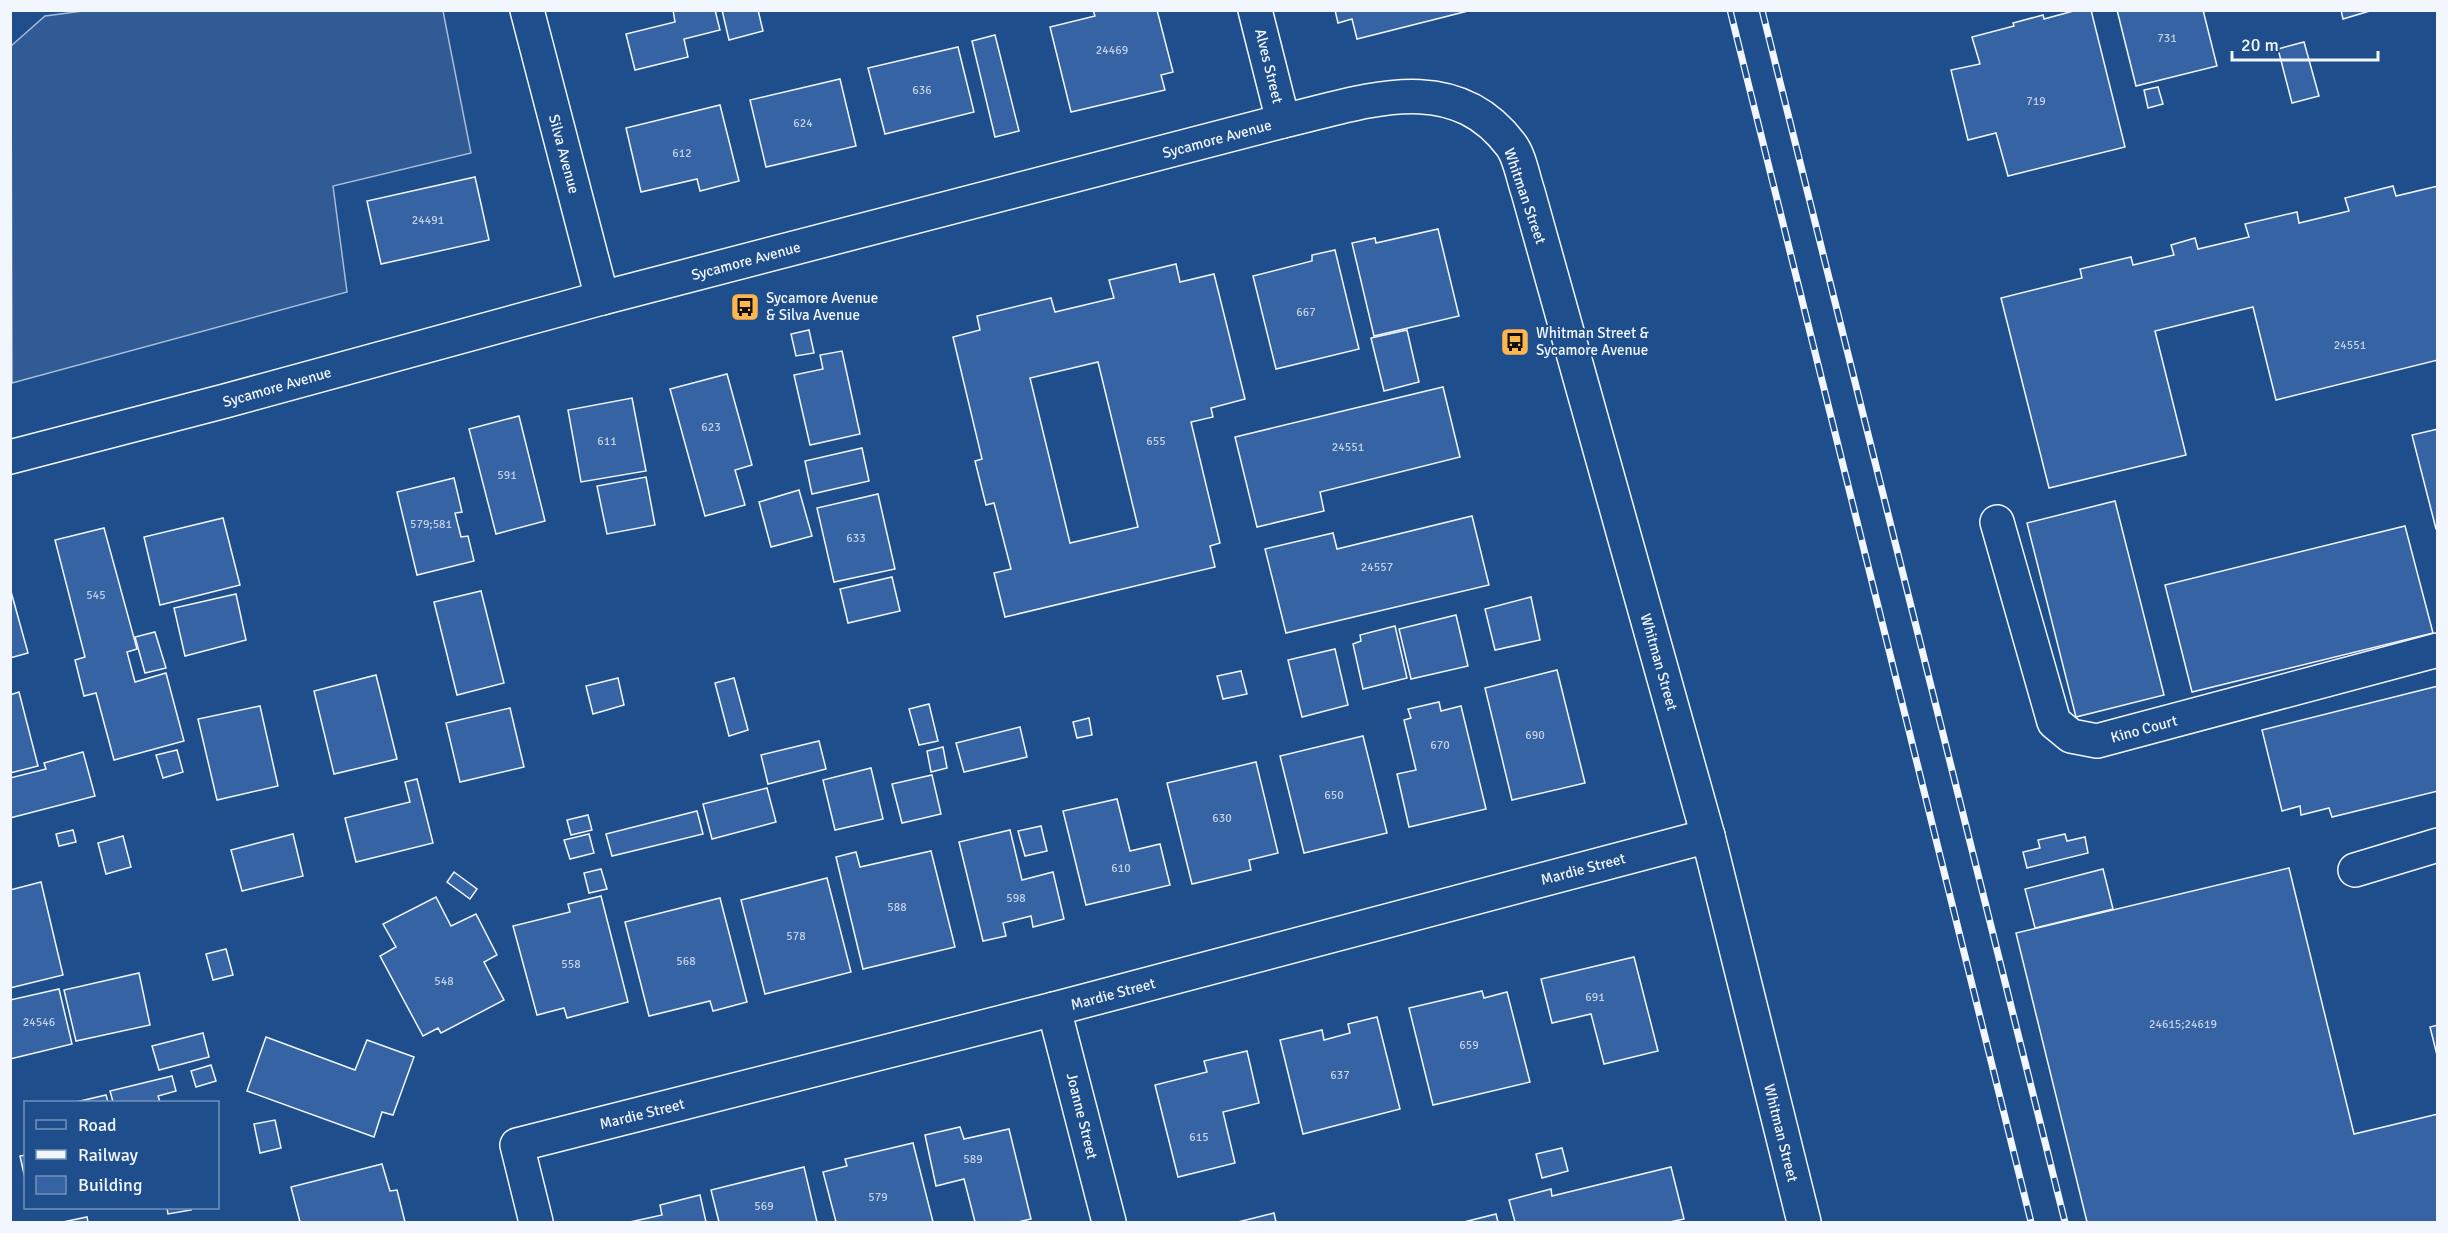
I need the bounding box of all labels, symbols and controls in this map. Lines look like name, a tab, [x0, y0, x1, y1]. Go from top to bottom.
scale bar	[2232, 24, 2378, 62]
street label: Alves Street	[1251, 27, 1287, 105]
house number: 731	[2157, 31, 2177, 46]
text: 20 m	[2241, 34, 2279, 56]
house number: 24469	[1096, 43, 1128, 58]
house number: 636	[912, 83, 932, 98]
house number: 719	[2026, 94, 2046, 109]
street label: Silva Avenue	[545, 112, 583, 196]
house number: 624	[793, 116, 813, 131]
street label: Sycamore Avenue	[1160, 116, 1274, 162]
house number: 612	[672, 146, 692, 161]
street label: Whitman Street	[1500, 146, 1550, 246]
house number: 24491	[412, 213, 444, 228]
street label: Sycamore Avenue	[689, 238, 803, 284]
place label: Sycamore Avenue & Silva Avenue	[766, 289, 878, 324]
bus stop icon: Sycamore Avenue & Silva Avenue	[729, 291, 761, 323]
house number: 667	[1296, 305, 1316, 320]
place label: Whitman Street & Sycamore Avenue	[1536, 324, 1650, 359]
bus stop icon: Whitman Street & Sycamore Avenue	[1499, 326, 1531, 358]
house number: 24551	[2334, 338, 2366, 353]
street label: Sycamore Avenue	[221, 363, 333, 411]
house number: 623	[701, 420, 721, 435]
house number: 611	[597, 434, 617, 449]
house number: 655	[1146, 434, 1166, 449]
house number: 24551	[1332, 440, 1364, 455]
house number: 591	[497, 468, 517, 483]
house number: 579;581	[410, 517, 452, 532]
house number: 633	[846, 531, 866, 546]
house number: 24557	[1361, 560, 1393, 575]
house number: 545	[86, 588, 106, 603]
street label: Whitman Street	[1637, 611, 1681, 713]
street label: Kino Court	[2109, 711, 2179, 747]
house number: 690	[1525, 728, 1545, 743]
house number: 670	[1430, 738, 1450, 753]
house number: 650	[1324, 788, 1344, 803]
house number: 630	[1212, 811, 1232, 826]
street label: Mardie Street	[1539, 849, 1627, 889]
house number: 610	[1111, 861, 1131, 876]
house number: 598	[1006, 891, 1026, 906]
house number: 588	[887, 900, 907, 915]
house number: 578	[786, 929, 806, 944]
house number: 568	[676, 954, 696, 969]
house number: 558	[561, 957, 581, 972]
house number: 548	[434, 974, 454, 989]
street label: Mardie Street	[1069, 974, 1157, 1014]
house number: 691	[1585, 990, 1605, 1005]
house number: 24546	[23, 1015, 55, 1030]
house number: 24615;24619	[2149, 1017, 2217, 1032]
house number: 659	[1459, 1038, 1479, 1053]
house number: 637	[1330, 1068, 1350, 1083]
street label: Joanne Street	[1063, 1071, 1101, 1161]
street label: Whitman Street	[1760, 1082, 1802, 1184]
street label: Mardie Street	[598, 1095, 686, 1133]
legend	[24, 1101, 219, 1209]
text: Road	[78, 1114, 117, 1136]
house number: 615	[1189, 1130, 1209, 1145]
text: Railway	[78, 1144, 139, 1166]
house number: 589	[963, 1152, 983, 1167]
text: Building	[78, 1174, 142, 1196]
house number: 579	[868, 1190, 888, 1205]
house number: 569	[754, 1199, 774, 1214]

